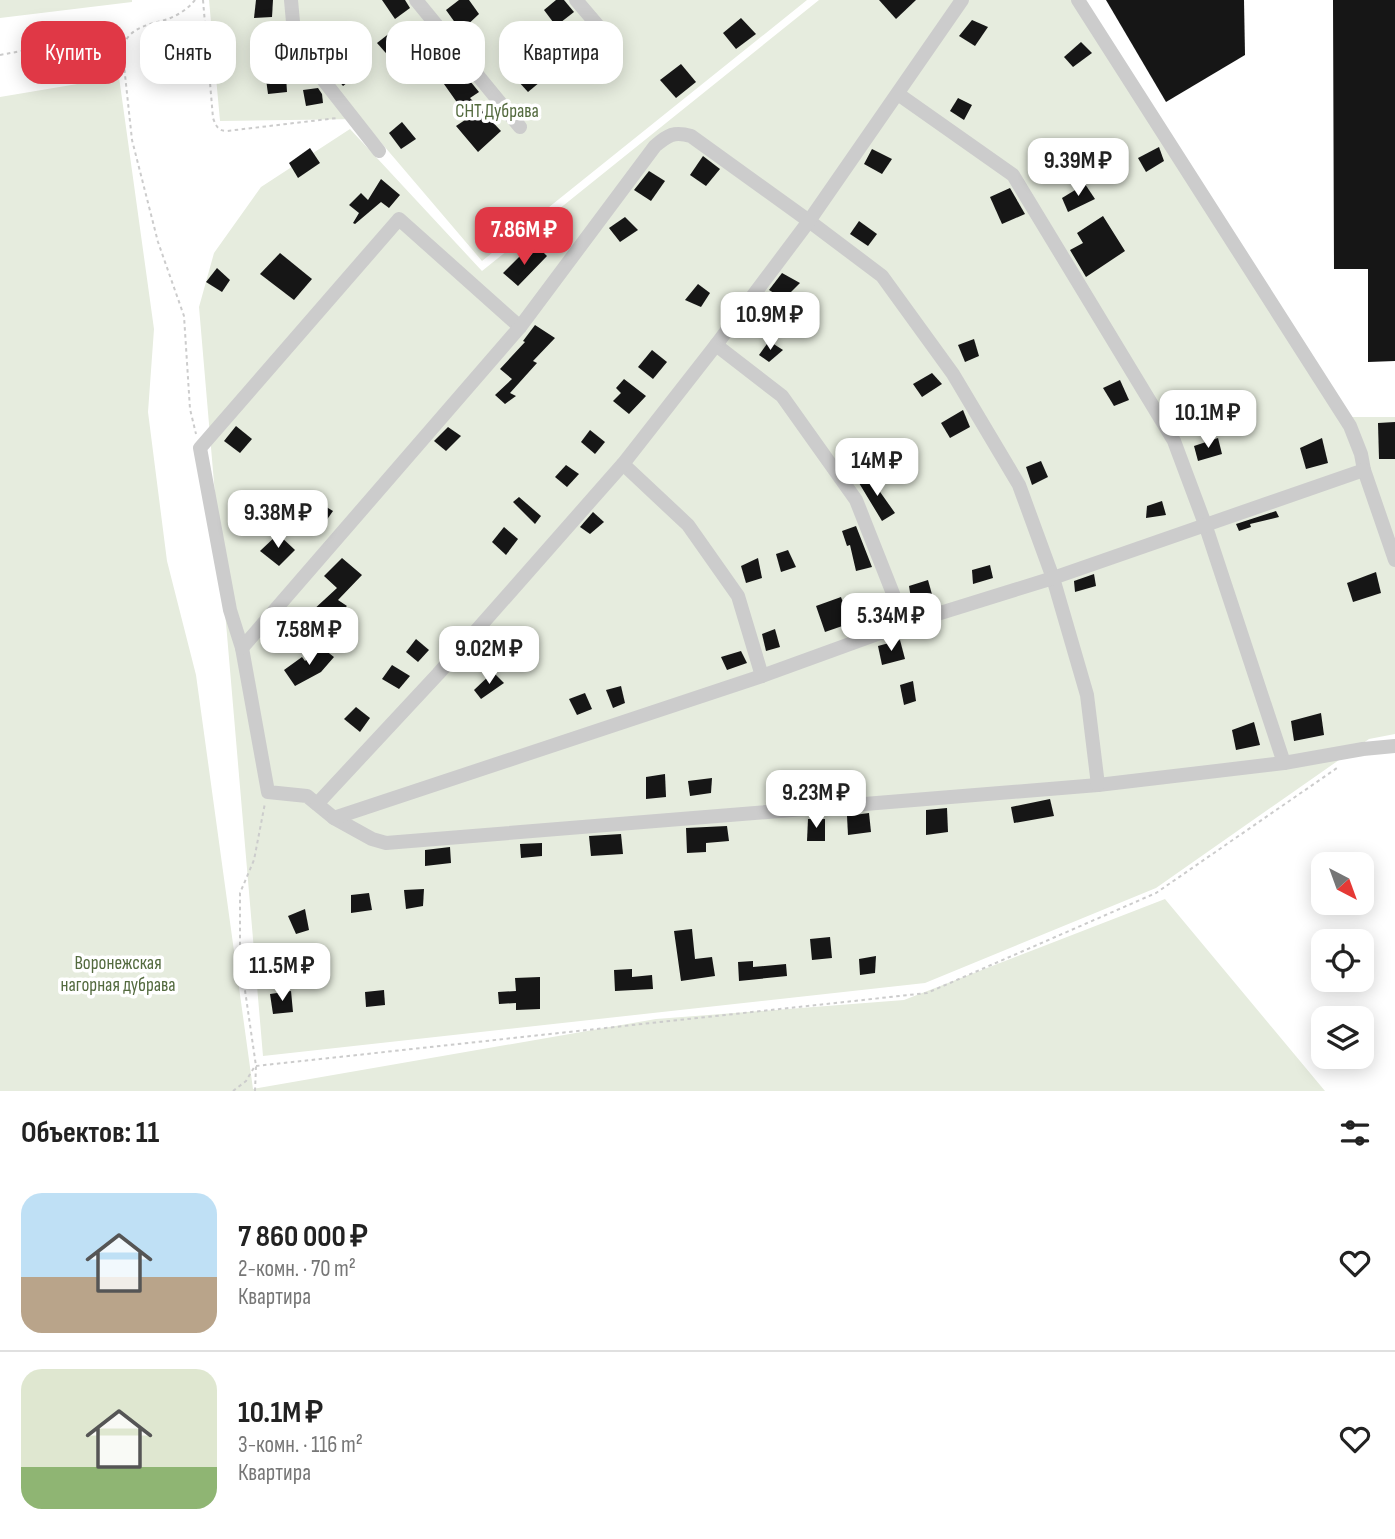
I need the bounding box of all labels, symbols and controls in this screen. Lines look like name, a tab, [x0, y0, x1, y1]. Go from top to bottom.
chip: Купить	[21, 21, 126, 84]
chip: Снять	[140, 21, 236, 84]
chip: Фильтры	[250, 21, 372, 84]
chip: Новое	[386, 21, 485, 84]
chip: Квартира	[499, 21, 623, 84]
park label: СНТ Дубрава	[455, 100, 539, 123]
pin: 9.39M ₽	[1013, 138, 1143, 198]
text: 9.39M ₽	[1044, 147, 1112, 175]
pin: 7.86M ₽	[459, 208, 589, 267]
text: 7.86M ₽	[491, 216, 557, 244]
pin: 10.9M ₽	[705, 292, 835, 352]
text: 10.9M ₽	[737, 301, 803, 329]
pin: 10.1M ₽	[1143, 391, 1273, 450]
text: 10.1M ₽	[1175, 399, 1241, 427]
pin: 14M ₽	[828, 438, 926, 498]
text: 14M ₽	[851, 447, 903, 475]
pin: 9.38M ₽	[213, 490, 343, 550]
text: 9.38M ₽	[244, 499, 312, 527]
pin: 5.34M ₽	[826, 594, 956, 653]
text: 5.34M ₽	[857, 602, 925, 630]
pin: 7.58M ₽	[244, 608, 374, 667]
text: 7.58M ₽	[276, 616, 342, 644]
pin: 9.02M ₽	[424, 626, 554, 686]
text: 9.02M ₽	[455, 635, 523, 663]
pin: 9.23M ₽	[751, 770, 881, 830]
text: 9.23M ₽	[782, 779, 850, 807]
north arrow	[1311, 852, 1374, 915]
map controls	[1311, 852, 1374, 1069]
button: locate	[1311, 929, 1374, 992]
pin: 11.5M ₽	[217, 944, 347, 1003]
park label: Воронежская нагорная дубрава	[61, 952, 176, 997]
text: 11.5M ₽	[249, 952, 315, 980]
button: layers	[1311, 1006, 1374, 1069]
icon: filters	[1336, 1114, 1374, 1152]
text: Объектов: 11	[21, 1115, 159, 1151]
text: 7 860 000 ₽	[238, 1219, 368, 1255]
icon: home	[77, 1221, 161, 1305]
icon: heart	[1336, 1244, 1374, 1282]
text: 2-комн. · 70 m²	[238, 1255, 356, 1283]
text: Квартира	[238, 1283, 311, 1311]
text: 10.1M ₽	[238, 1395, 323, 1431]
icon: home	[77, 1397, 161, 1481]
icon: heart	[1336, 1420, 1374, 1458]
text: 3-комн. · 116 m²	[238, 1431, 363, 1459]
text: Квартира	[238, 1459, 311, 1487]

